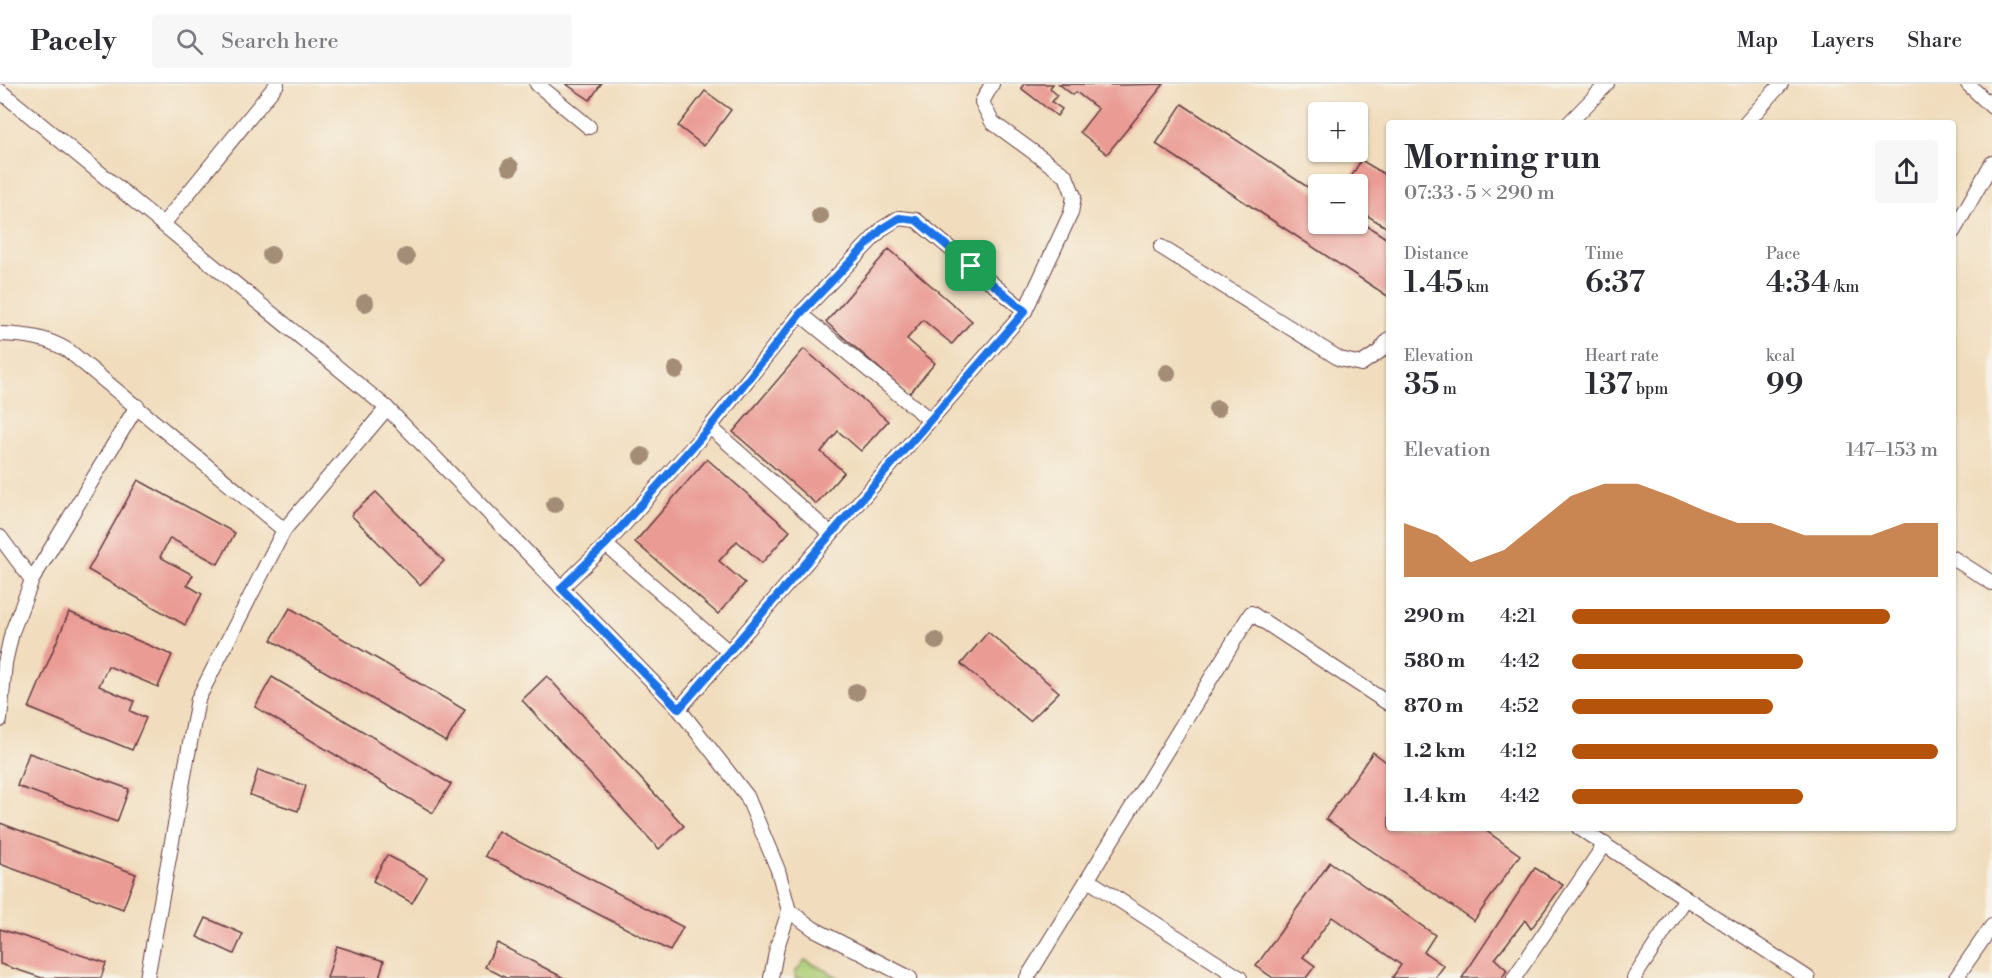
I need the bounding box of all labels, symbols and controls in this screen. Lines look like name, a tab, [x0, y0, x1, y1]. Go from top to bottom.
search box	[152, 14, 572, 68]
text: Pacely	[30, 24, 116, 59]
icon: search	[173, 25, 206, 58]
text: Search here	[221, 28, 339, 55]
text: Map	[1737, 28, 1778, 54]
text: Layers	[1811, 28, 1874, 54]
text: Share	[1907, 28, 1962, 54]
map controls	[1308, 102, 1368, 234]
button: +	[1308, 102, 1368, 162]
text: Morning run	[1404, 138, 1601, 179]
button: share	[1875, 140, 1938, 203]
button: −	[1308, 174, 1368, 234]
text: 07:33 · 5 × 290 m	[1404, 181, 1555, 206]
pin	[945, 240, 996, 291]
text: Distance	[1404, 244, 1469, 264]
text: Time	[1585, 244, 1624, 264]
text: Pace	[1766, 244, 1800, 264]
icon: arrive	[954, 249, 987, 282]
text: 1.45	[1404, 264, 1463, 302]
text: 6:37	[1585, 264, 1645, 302]
text: 4:34	[1766, 264, 1830, 302]
text: km	[1463, 277, 1489, 297]
text: /km	[1830, 277, 1859, 297]
text: Elevation	[1404, 346, 1473, 366]
text: Heart rate	[1585, 346, 1659, 366]
text: kcal	[1766, 346, 1795, 366]
text: 35	[1404, 366, 1439, 404]
text: 137	[1585, 366, 1633, 404]
text: 99	[1766, 366, 1803, 404]
text: m	[1439, 379, 1457, 399]
text: bpm	[1633, 379, 1668, 399]
text: Elevation	[1404, 438, 1491, 463]
text: 147–153 m	[1846, 438, 1938, 463]
text: 290 m	[1404, 604, 1465, 629]
text: 4:21	[1500, 604, 1537, 629]
text: 580 m	[1404, 649, 1465, 674]
text: 4:42	[1500, 649, 1540, 674]
text: 870 m	[1404, 694, 1463, 719]
text: 4:52	[1500, 694, 1539, 719]
text: 1.2 km	[1404, 739, 1466, 764]
text: 4:12	[1500, 739, 1537, 764]
text: 1.4 km	[1404, 784, 1466, 809]
text: 4:42	[1500, 784, 1540, 809]

